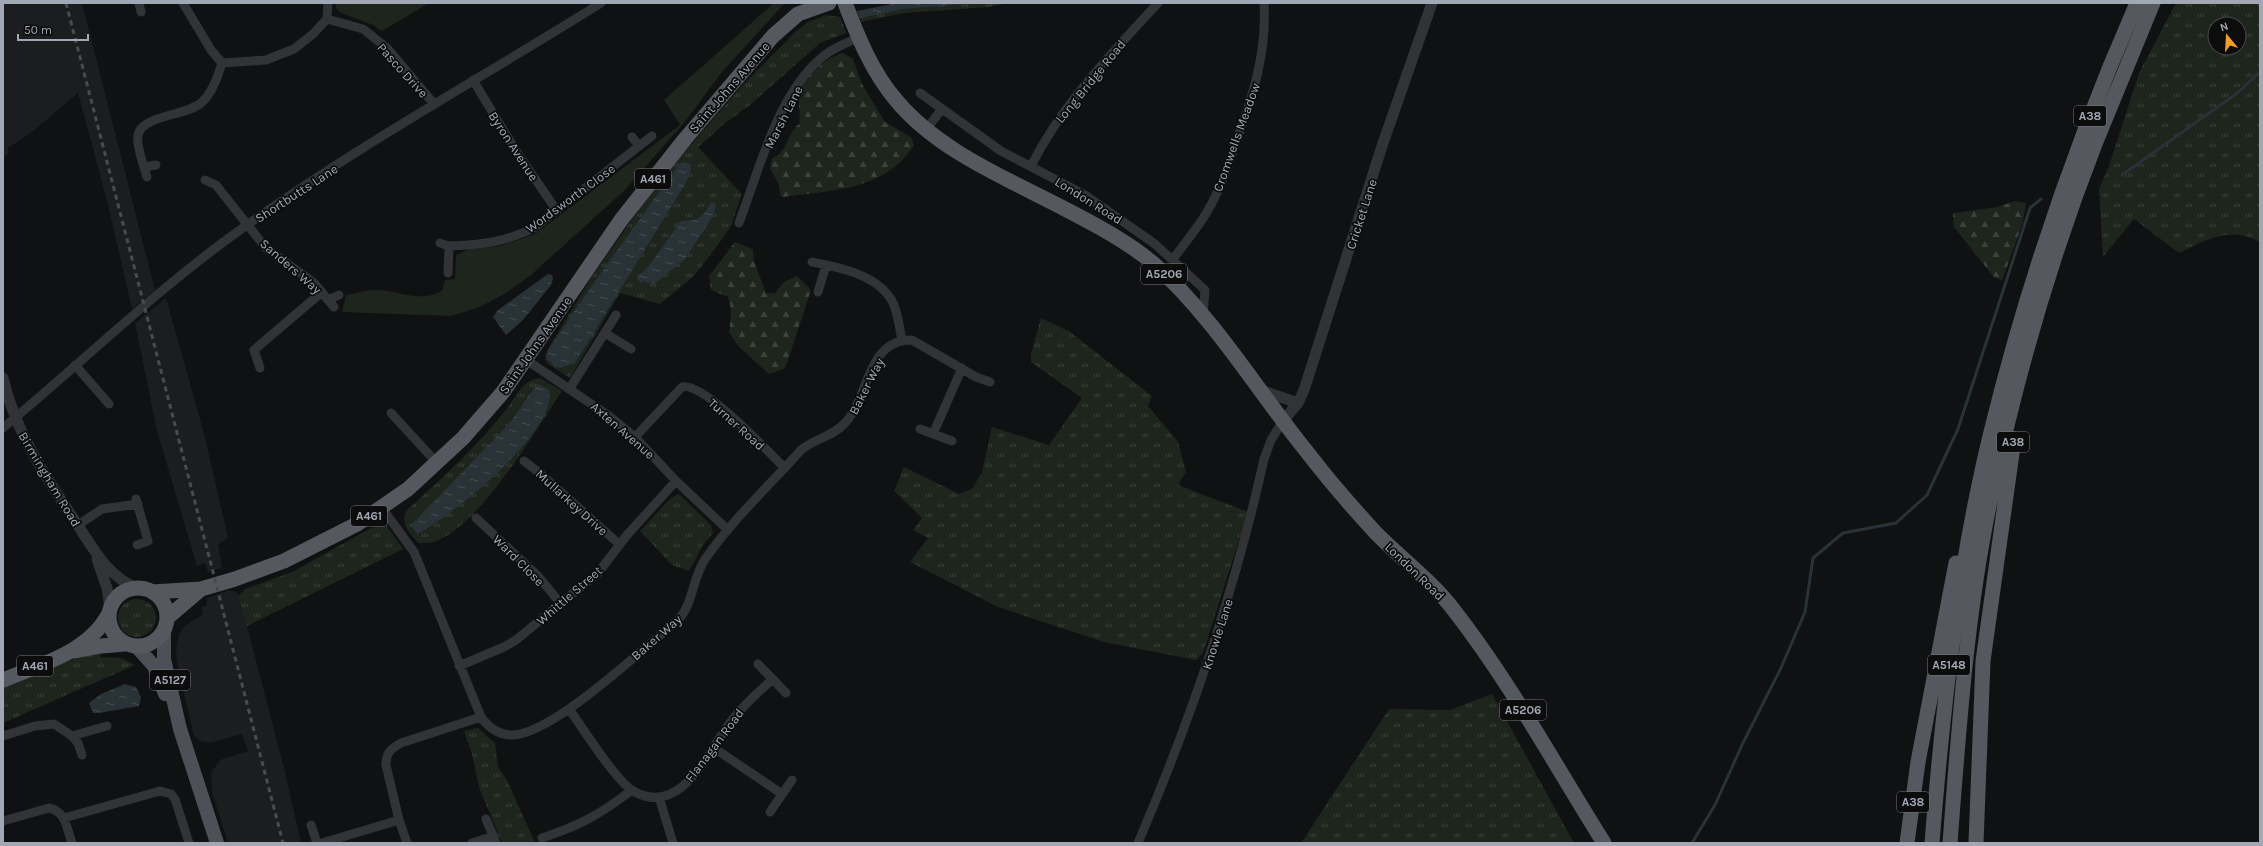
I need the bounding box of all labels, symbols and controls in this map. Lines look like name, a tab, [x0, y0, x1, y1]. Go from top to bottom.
scale bar	[18, 16, 88, 42]
north arrow	[2207, 16, 2247, 56]
text: N	[2218, 20, 2230, 34]
text: 50 m	[24, 23, 52, 37]
street label: Long Bridge Road	[1052, 37, 1129, 126]
street label: Saint Johns Avenue	[686, 39, 773, 136]
street label: Pasco Drive	[374, 40, 431, 101]
street label: Cromwells Meadow	[1210, 80, 1263, 193]
street label: Marsh Lane	[761, 83, 806, 151]
road number: A38	[2074, 106, 2106, 126]
street label: Byron Avenue	[486, 109, 542, 184]
street label: Shortbutts Lane	[252, 161, 341, 226]
street label: Wordsworth Close	[523, 161, 618, 236]
road number: A461	[635, 169, 671, 189]
street label: London Road	[1052, 174, 1125, 227]
street label: Cricket Lane	[1343, 177, 1380, 251]
street label: Sanders Way	[257, 236, 324, 297]
road number: A5206	[1141, 264, 1187, 284]
street label: Saint Johns Avenue	[496, 293, 575, 397]
street label: Baker Way	[846, 355, 887, 417]
street label: Turner Road	[705, 395, 768, 454]
street label: Axten Avenue	[588, 399, 658, 462]
street label: Birmingham Road	[15, 429, 84, 529]
road number: A38	[1997, 432, 2029, 452]
street label: Mullarkey Drive	[533, 466, 611, 539]
road number: A461	[351, 506, 387, 526]
street label: Ward Close	[490, 532, 548, 589]
street label: London Road	[1382, 539, 1447, 603]
street label: Whittle Street	[533, 563, 605, 628]
street label: Knowle Lane	[1199, 597, 1236, 671]
street label: Baker Way	[628, 612, 684, 663]
road number: A5148	[1928, 655, 1970, 675]
road number: A461	[17, 656, 53, 676]
road number: A5127	[150, 670, 190, 690]
road number: A5206	[1500, 700, 1546, 720]
street label: Flanagan Road	[682, 706, 747, 785]
road number: A38	[1897, 792, 1929, 812]

